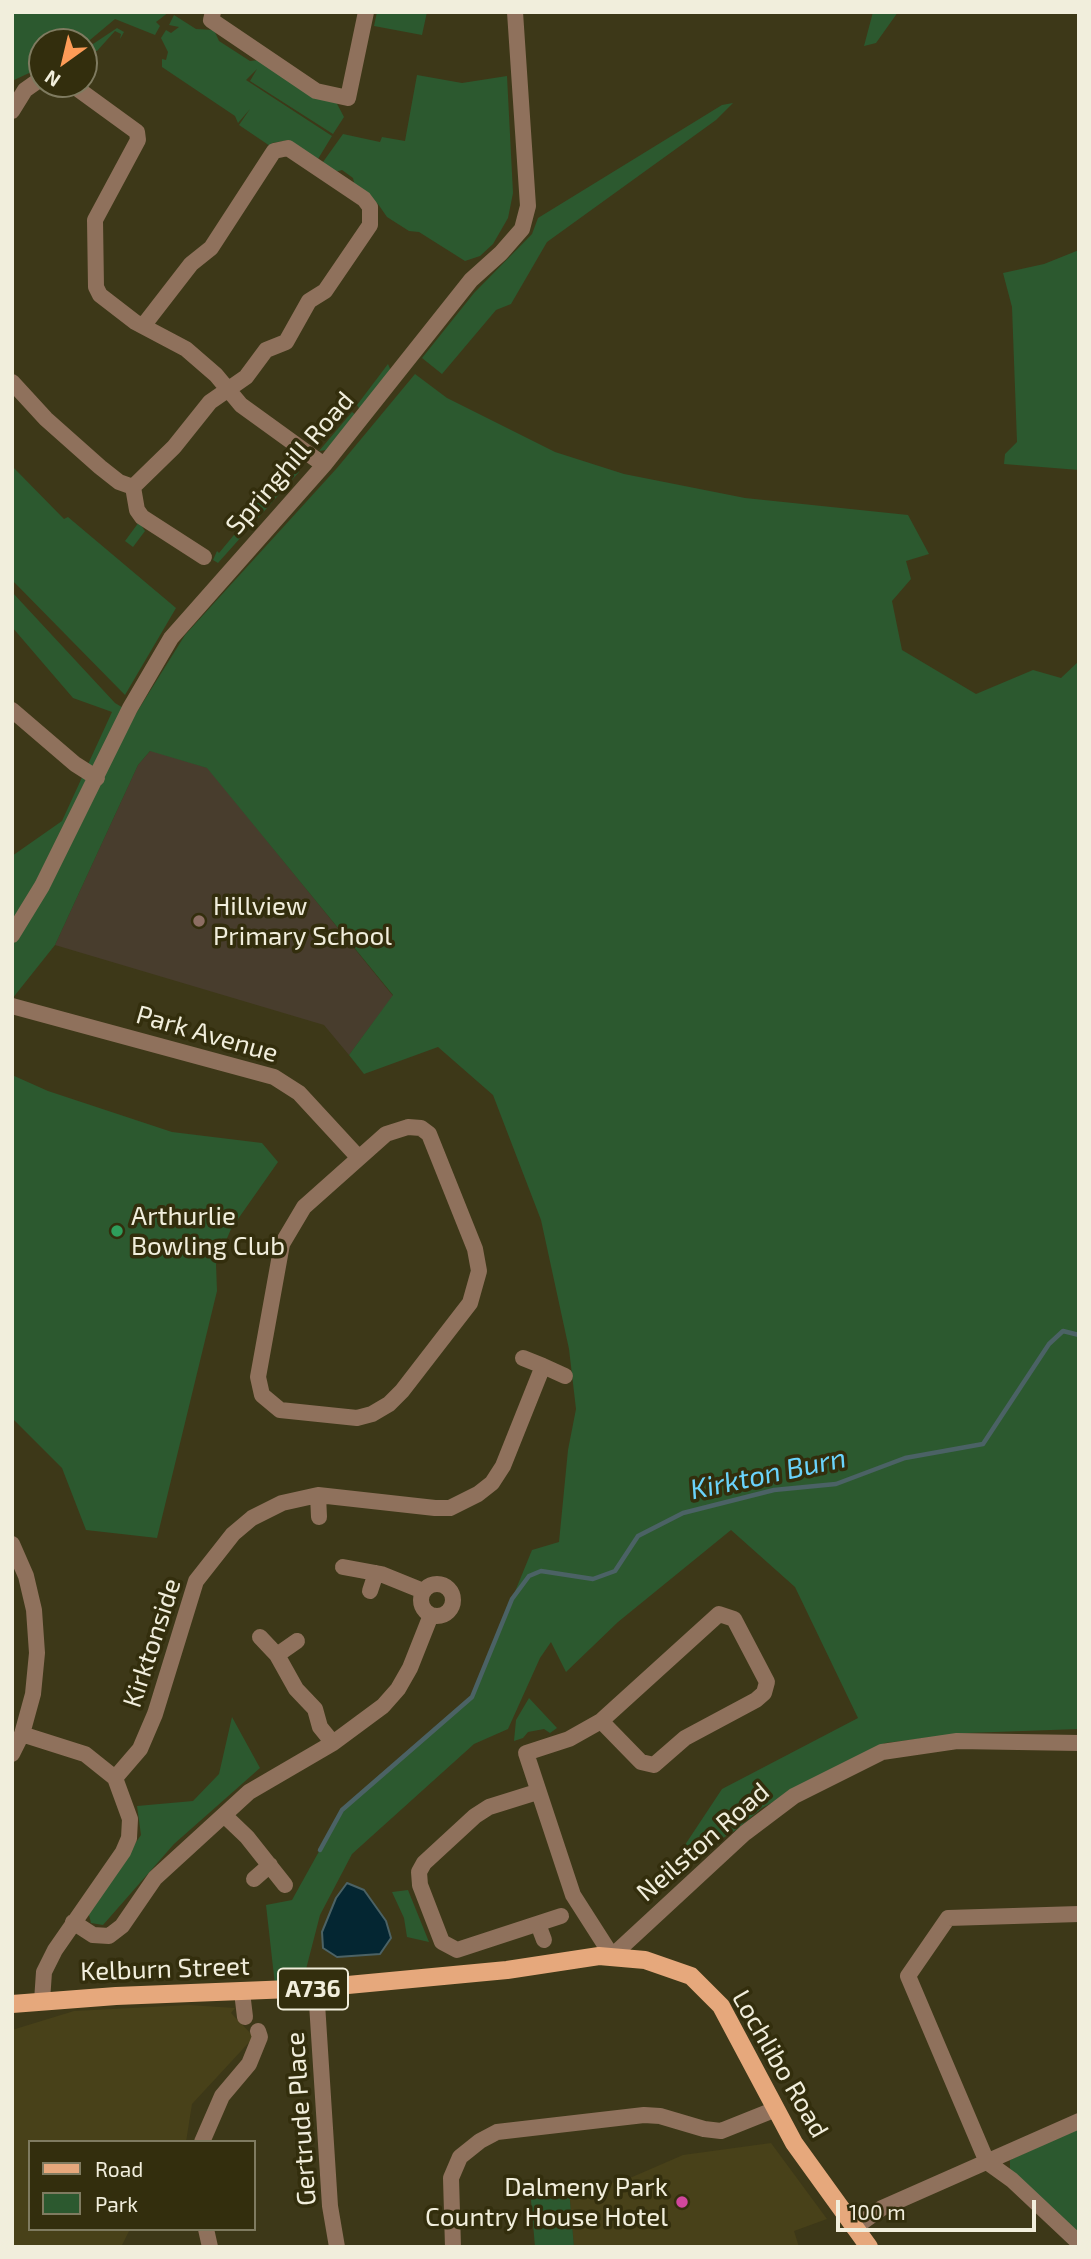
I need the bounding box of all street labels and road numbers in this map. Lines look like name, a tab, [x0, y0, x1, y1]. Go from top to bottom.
street label: Springhill Road	[220, 385, 360, 541]
street label: Park Avenue	[132, 999, 282, 1069]
street label: Kirktonside	[116, 1575, 188, 1711]
street label: Neilston Road	[630, 1776, 776, 1908]
street label: Kelburn Street	[80, 1950, 250, 1988]
road number: A736	[278, 1968, 348, 2010]
street label: Lochlibo Road	[725, 1985, 835, 2143]
street label: Gertrude Place	[279, 2031, 323, 2207]

